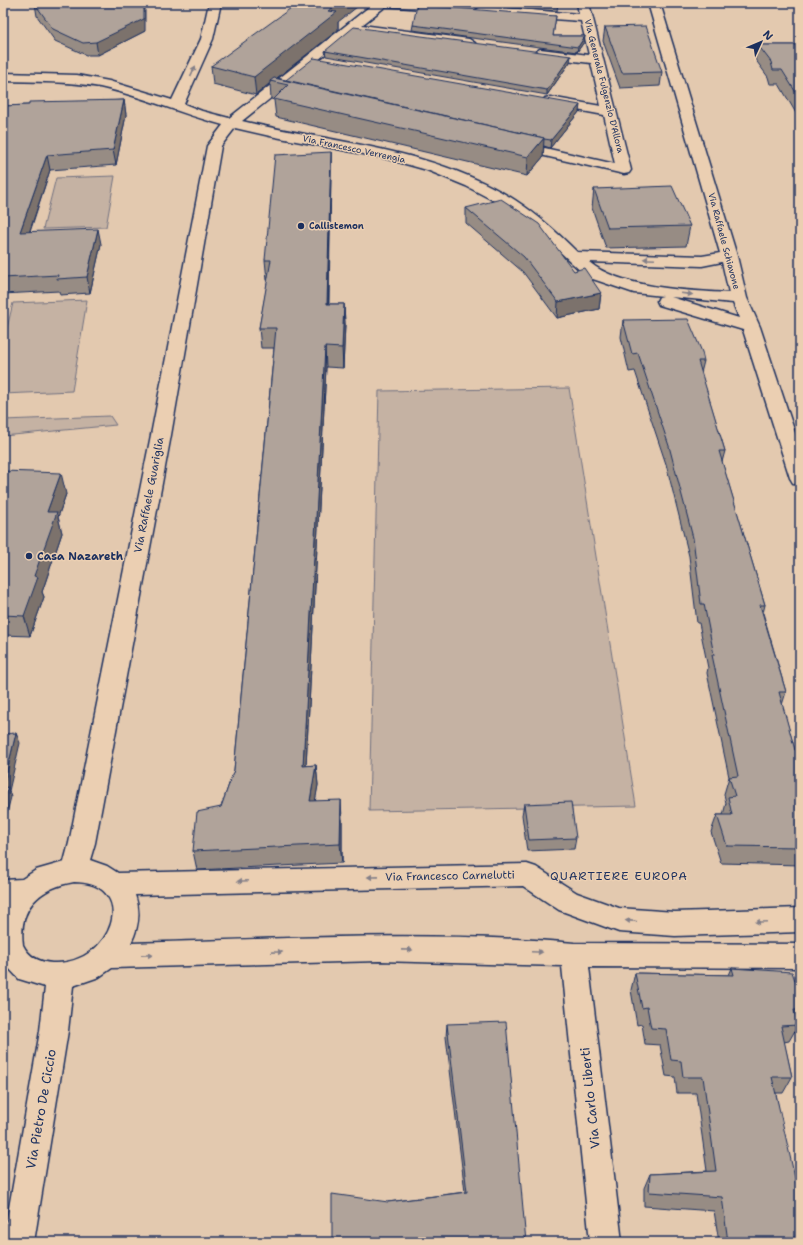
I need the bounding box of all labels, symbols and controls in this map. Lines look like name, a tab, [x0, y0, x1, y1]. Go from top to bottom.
street label: Via Generale Fulgenzio D'Allora	[582, 18, 627, 155]
north arrow	[741, 22, 781, 62]
text: N	[759, 27, 776, 44]
one-way arrow	[190, 65, 196, 77]
street label: Via Francesco Verrengia	[301, 132, 407, 166]
street label: Via Raffaele Schiavone	[705, 191, 743, 291]
place label: Callistemon	[309, 220, 364, 232]
marker: Callistemon	[296, 221, 306, 231]
one-way arrow	[642, 256, 655, 262]
one-way arrow	[681, 291, 693, 297]
street label: Via Raffaele Guariglia	[130, 436, 168, 554]
place label: Casa Nazareth	[37, 549, 124, 564]
marker: Casa Nazareth	[24, 551, 34, 561]
street label: Via Francesco Carnelutti	[385, 867, 515, 885]
district label: QUARTIERE EUROPA	[550, 868, 688, 884]
one-way arrow	[367, 874, 379, 881]
one-way arrow	[236, 878, 249, 884]
one-way arrow	[625, 917, 637, 924]
one-way arrow	[755, 918, 767, 925]
one-way arrow	[401, 947, 414, 953]
one-way arrow	[271, 949, 284, 955]
one-way arrow	[531, 949, 544, 955]
one-way arrow	[141, 952, 154, 958]
street label: Via Carlo Liberti	[576, 1046, 604, 1150]
street label: Via Pietro De Ciccio	[22, 1048, 60, 1170]

